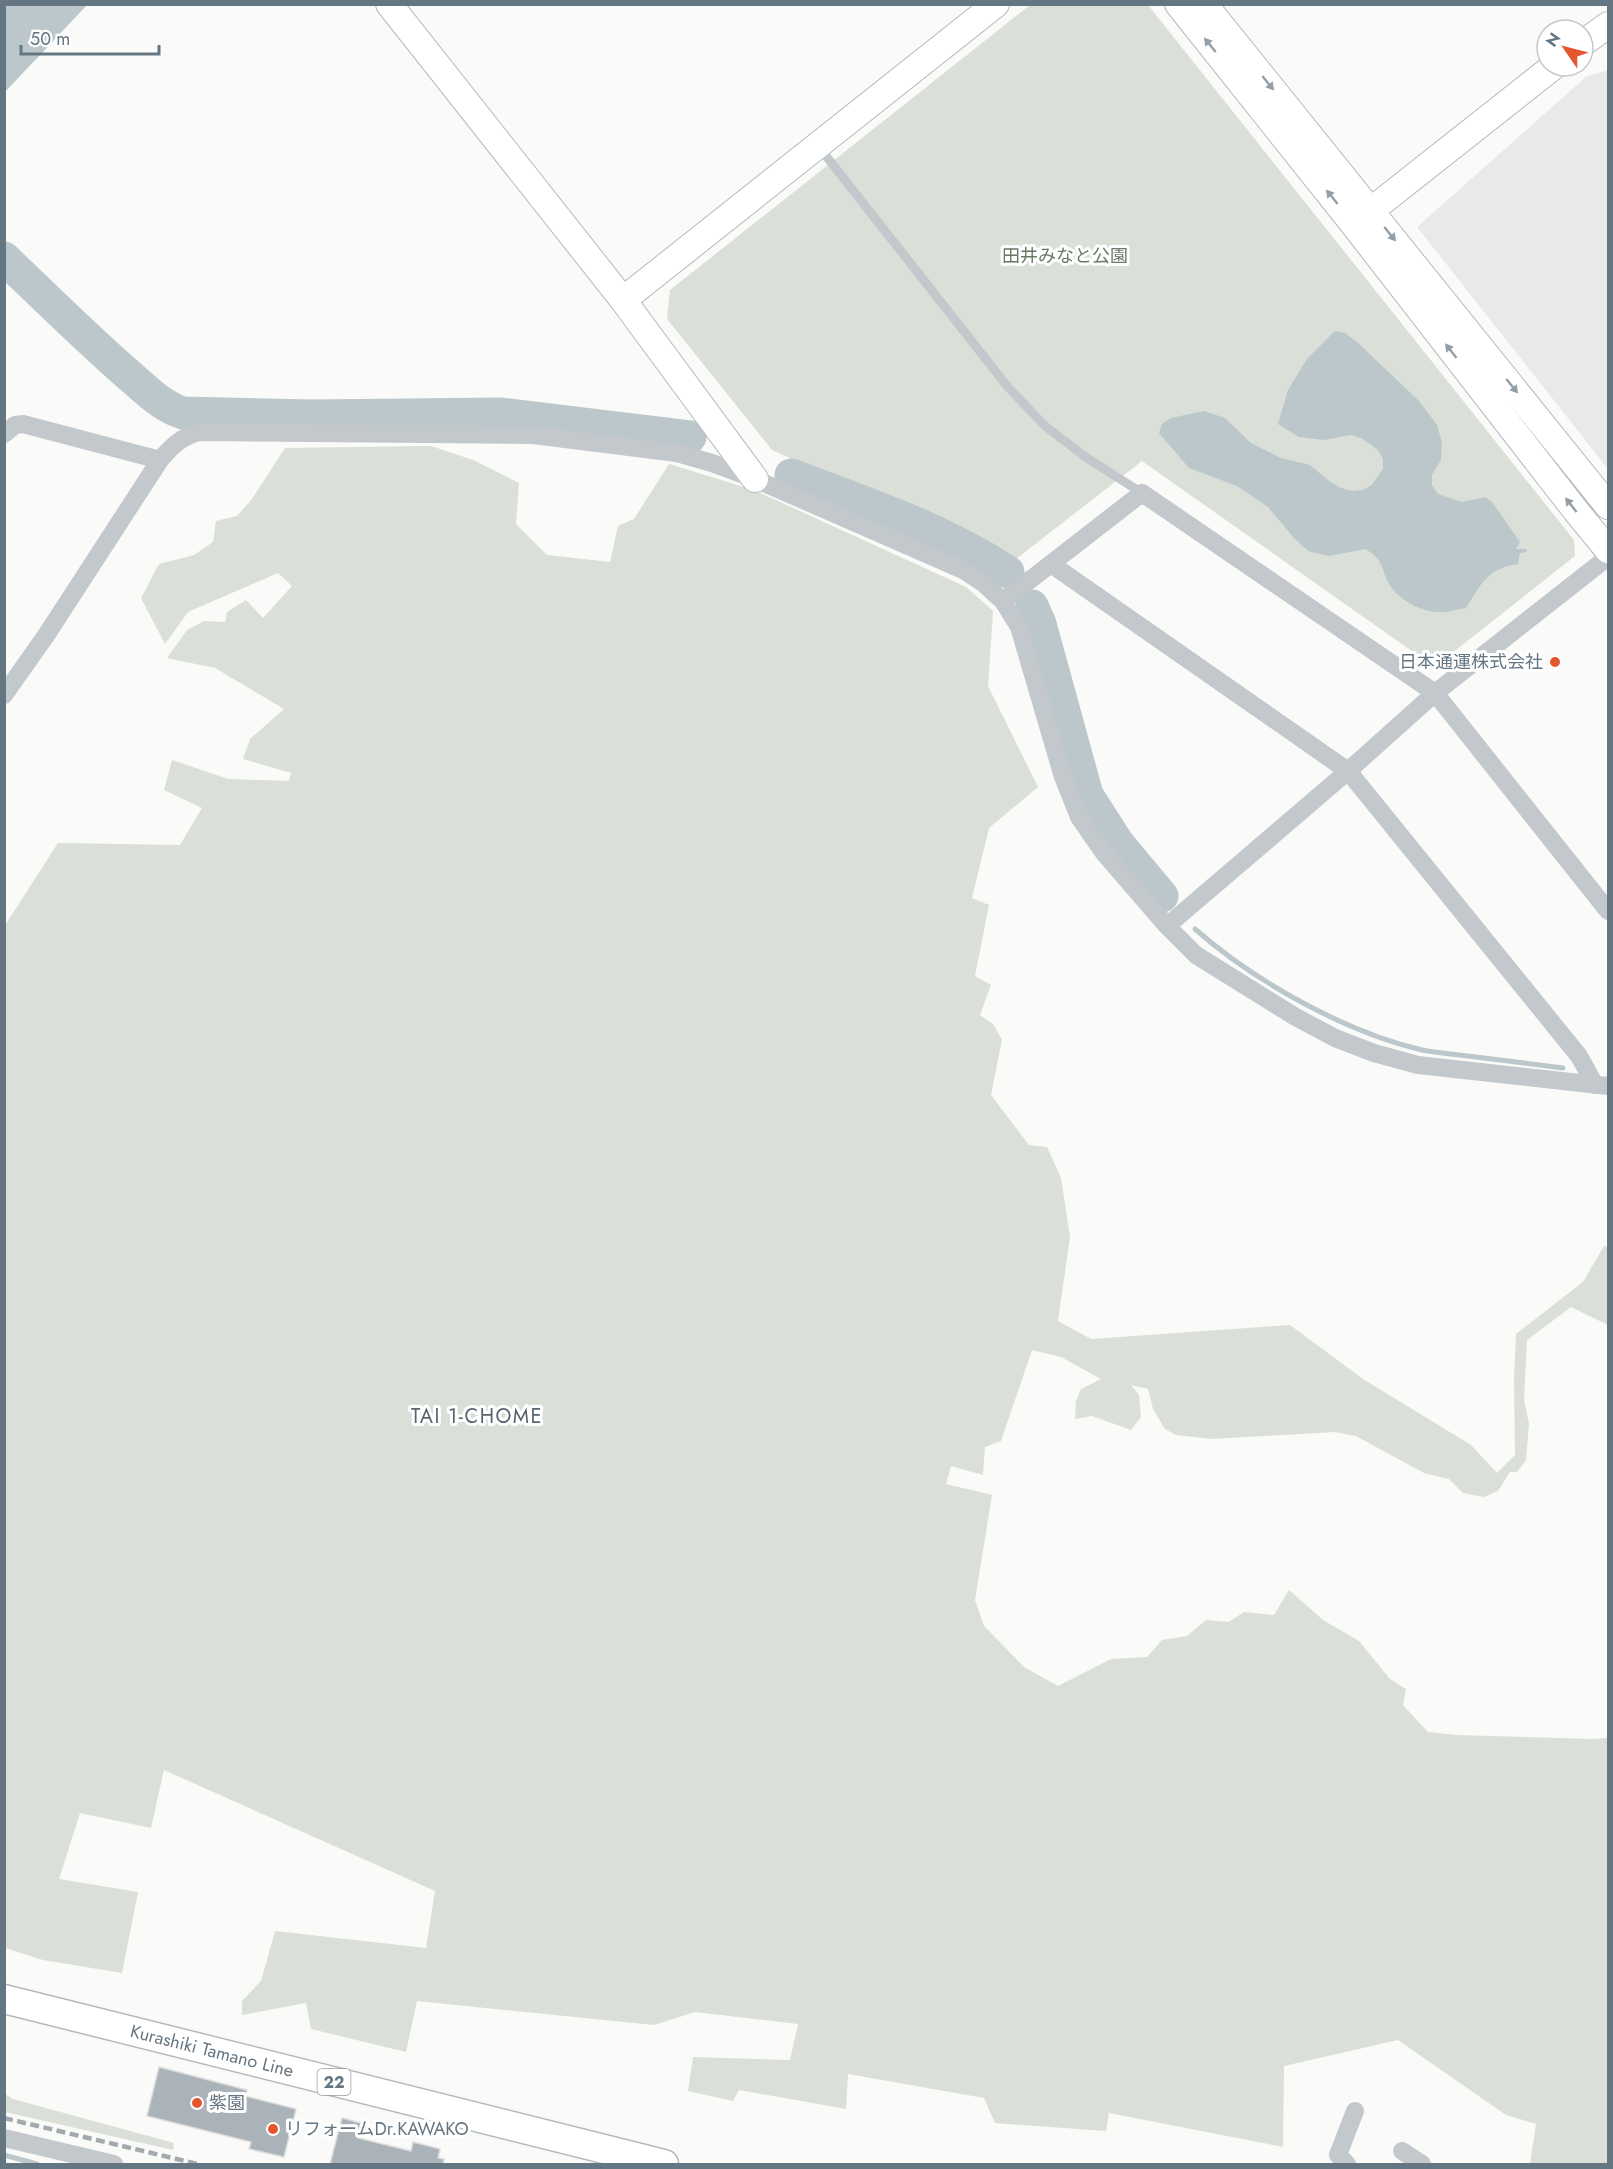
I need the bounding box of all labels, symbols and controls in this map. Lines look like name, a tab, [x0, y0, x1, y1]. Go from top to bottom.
scale bar	[21, 18, 159, 56]
north arrow	[1535, 18, 1595, 78]
text: 50 m	[30, 26, 70, 52]
text: N	[1540, 28, 1566, 51]
one-way arrow	[1203, 37, 1216, 53]
one-way arrow	[1261, 75, 1273, 90]
one-way arrow	[1325, 189, 1338, 205]
one-way arrow	[1384, 226, 1397, 242]
park label: 田井みなと公園	[1002, 243, 1128, 269]
one-way arrow	[1445, 343, 1458, 359]
one-way arrow	[1505, 379, 1518, 394]
one-way arrow	[1565, 497, 1578, 513]
place label: 日本通運株式会社	[1399, 649, 1543, 675]
marker: 日本通運株式会社	[1548, 655, 1562, 669]
district label: TAI 1-CHOME	[411, 1402, 543, 1431]
street label: Kurashiki Tamano Line	[128, 2018, 296, 2084]
road number: 22	[318, 2069, 350, 2095]
place label: 紫園	[209, 2090, 245, 2116]
marker: 紫園	[190, 2096, 204, 2110]
place label: リフォームDr.KAWAKO	[285, 2116, 469, 2142]
marker: リフォームDr.KAWAKO	[266, 2122, 280, 2136]

